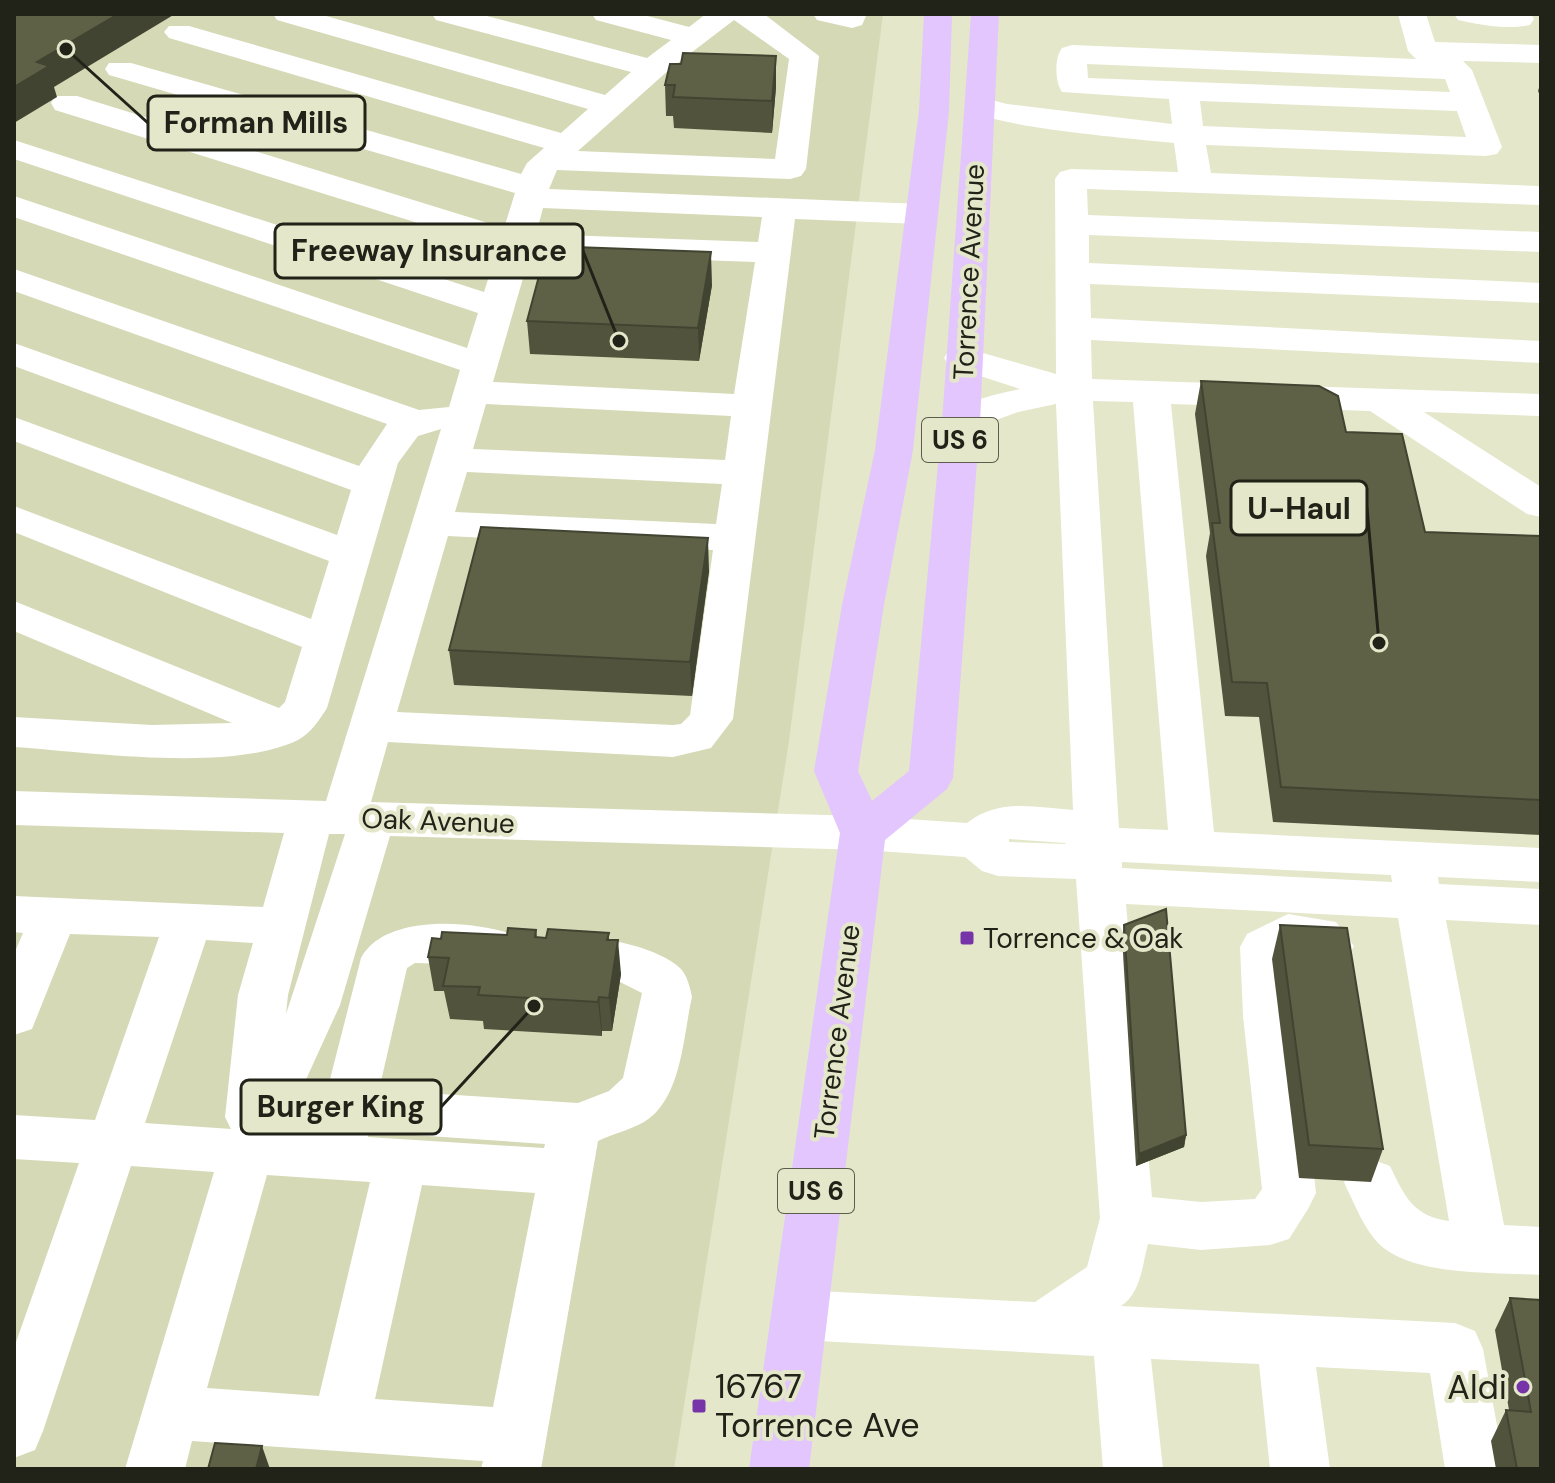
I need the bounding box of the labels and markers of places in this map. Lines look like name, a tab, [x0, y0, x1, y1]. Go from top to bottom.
callout: Forman Mills	[148, 96, 365, 150]
callout: Freeway Insurance	[275, 224, 583, 278]
callout: U-Haul	[1231, 481, 1367, 535]
place label: Torrence & Oak	[983, 920, 1183, 957]
marker: Torrence & Oak	[958, 929, 976, 947]
callout: Burger King	[241, 1080, 441, 1134]
place label: 16767 Torrence Ave	[715, 1364, 920, 1448]
place label: Aldi	[1447, 1365, 1507, 1410]
marker: Aldi	[1514, 1378, 1532, 1396]
marker: 16767 Torrence Ave	[690, 1397, 708, 1415]

